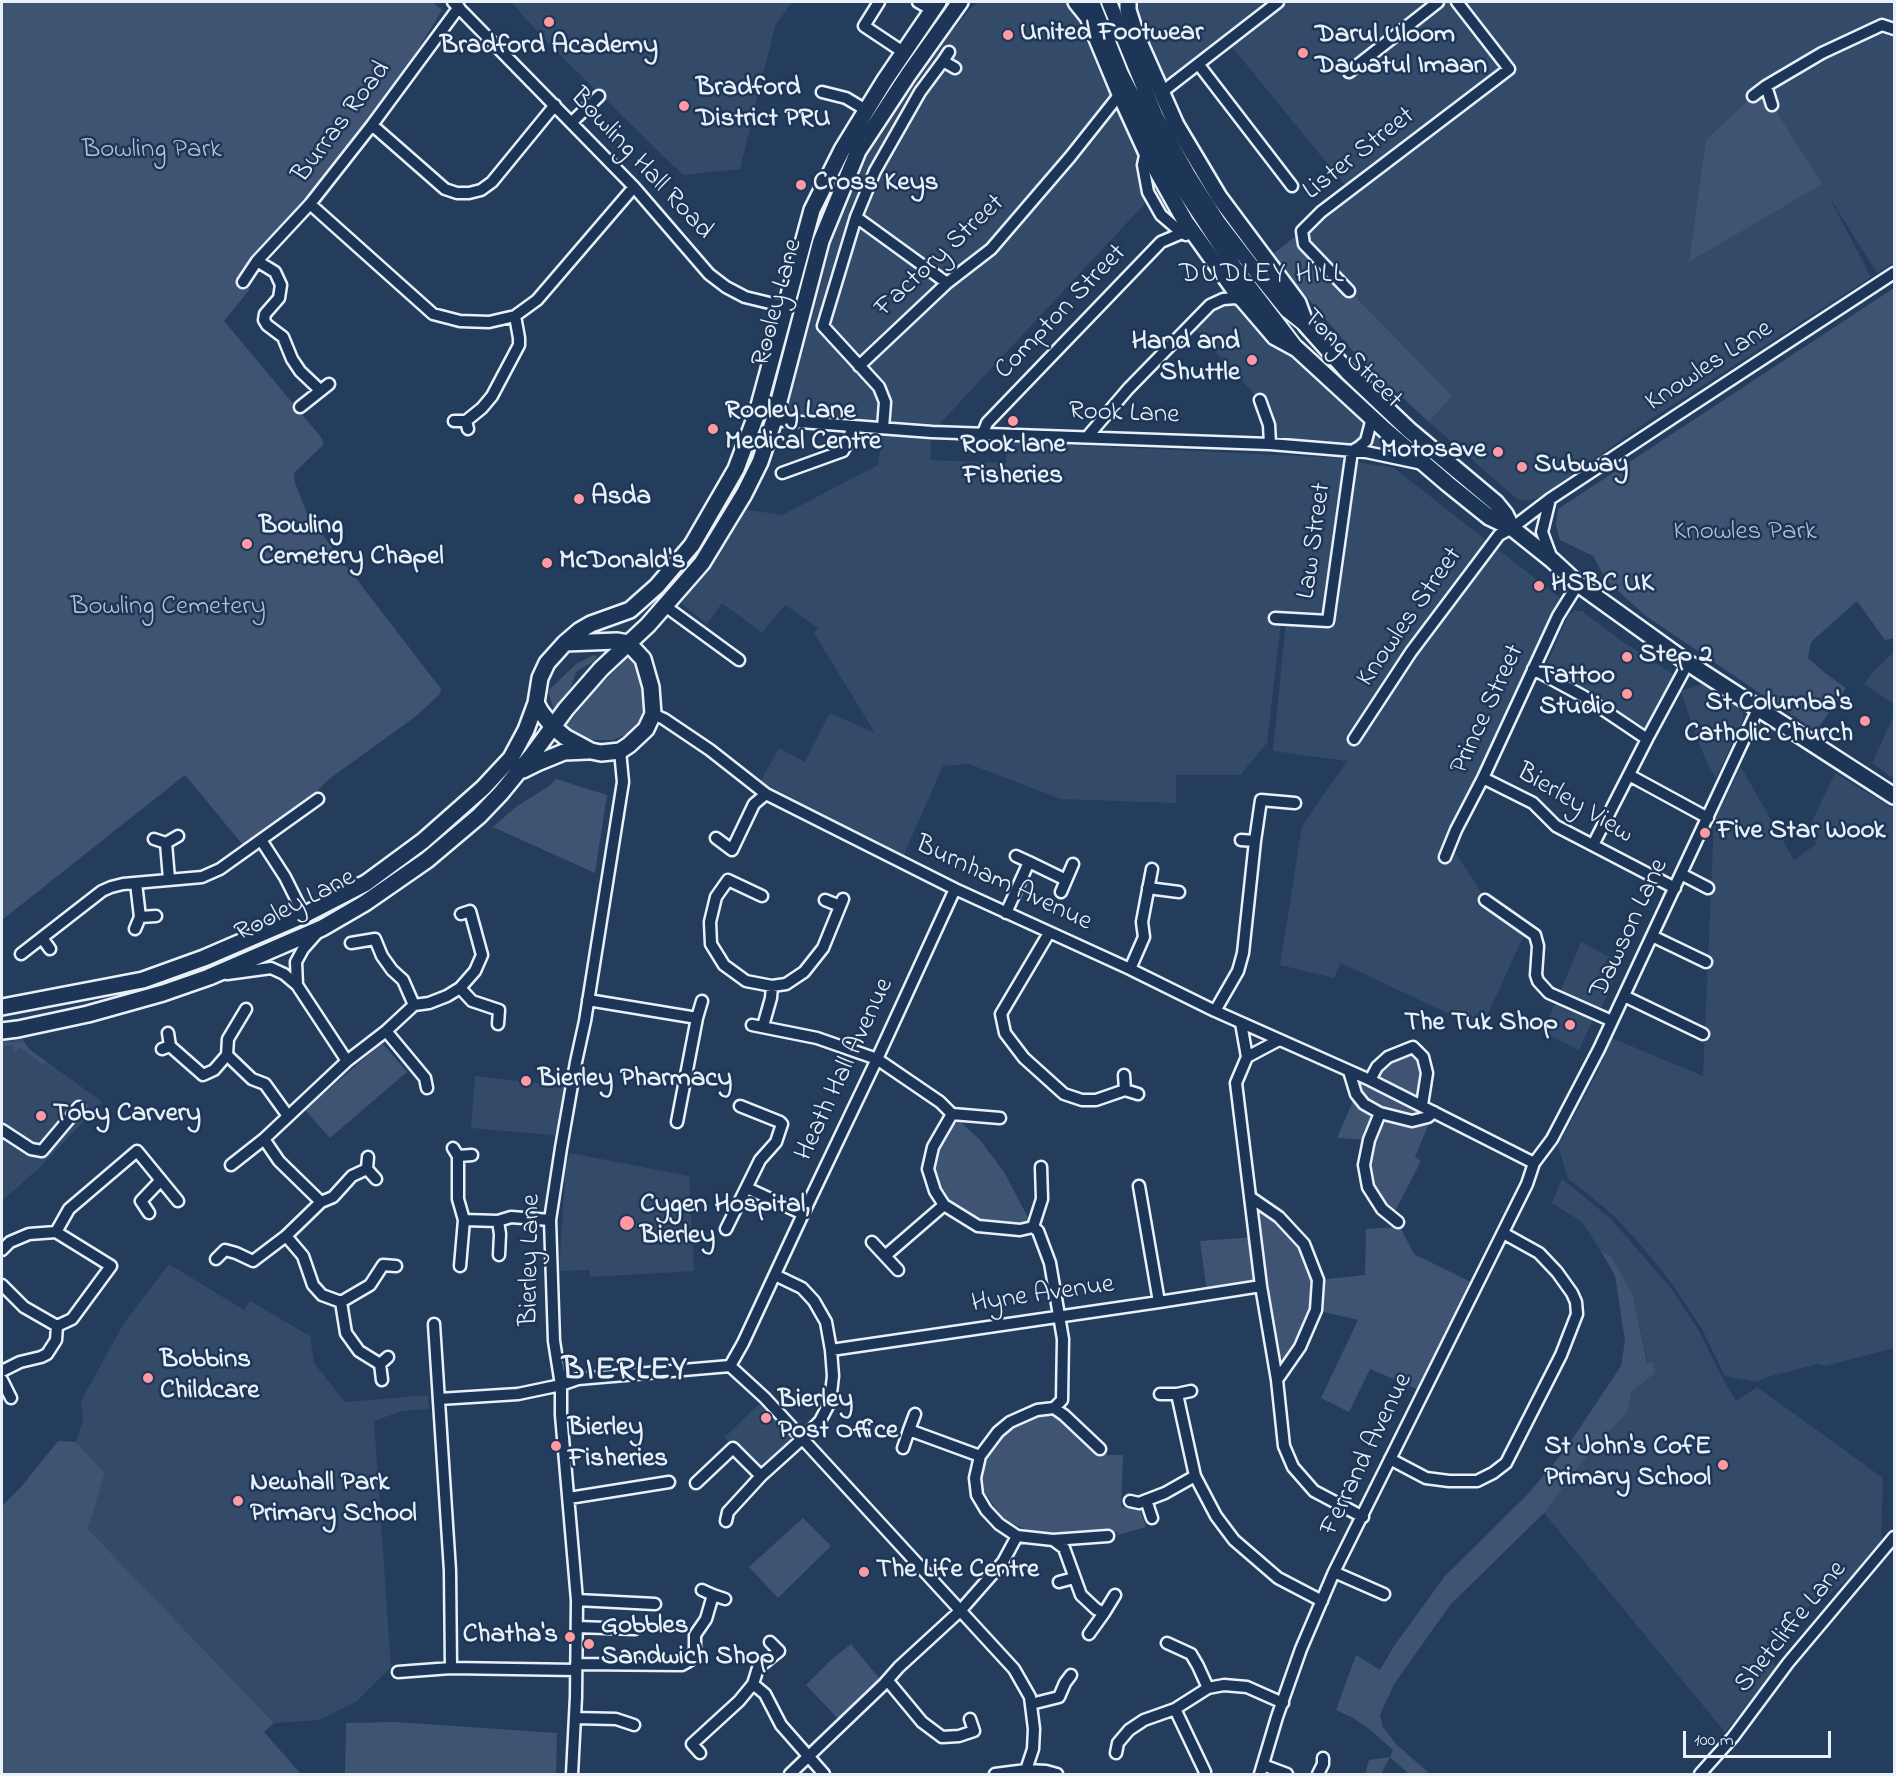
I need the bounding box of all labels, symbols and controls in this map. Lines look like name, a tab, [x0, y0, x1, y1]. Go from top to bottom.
marker: Bradford Academy	[542, 15, 556, 29]
place label: United Footwear	[1020, 19, 1203, 51]
place label: Darul Uloom Dawatul Imaan	[1315, 21, 1487, 84]
marker: United Footwear	[1001, 28, 1015, 42]
place label: Bradford Academy	[440, 32, 658, 64]
marker: Darul Uloom Dawatul Imaan	[1296, 46, 1310, 60]
street label: Burras Road	[287, 56, 399, 190]
place label: Bradford District PRU	[696, 74, 831, 137]
street label: Bowling Hall Road	[561, 82, 719, 248]
marker: Bradford District PRU	[677, 99, 691, 113]
street label: Lister Street	[1298, 101, 1422, 209]
park label: Bowling Park	[82, 136, 222, 168]
place label: Cross Keys	[813, 169, 938, 201]
marker: Cross Keys	[794, 178, 808, 192]
street label: Factory Street	[869, 189, 1013, 325]
street label: Rooley Lane	[746, 236, 812, 370]
street label: Compton Street	[989, 239, 1135, 387]
district label: DUDLEY HILL	[1179, 259, 1345, 293]
street label: Tong Street	[1294, 303, 1408, 417]
street label: Knowles Lane	[1640, 314, 1780, 420]
place label: Hand and Shuttle	[1131, 328, 1240, 391]
marker: Hand and Shuttle	[1245, 353, 1259, 367]
place label: Rooley Lane Medical Centre	[725, 397, 881, 460]
street label: Rook Lane	[1068, 397, 1180, 433]
marker: Rook lane Fisheries	[1006, 414, 1020, 428]
marker: Rooley Lane Medical Centre	[706, 422, 720, 436]
place label: Rook lane Fisheries	[960, 431, 1066, 494]
place label: Motosave	[1381, 436, 1486, 468]
marker: Motosave	[1491, 445, 1505, 459]
place label: Subway	[1534, 451, 1628, 483]
marker: Subway	[1515, 460, 1529, 474]
street label: Law Street	[1292, 481, 1340, 601]
place label: Asda	[591, 483, 651, 515]
marker: Asda	[572, 492, 586, 506]
place label: Bowling Cemetery Chapel	[259, 512, 444, 575]
park label: Knowles Park	[1673, 518, 1817, 550]
marker: Bowling Cemetery Chapel	[240, 537, 254, 551]
street label: Knowles Street	[1351, 542, 1471, 694]
place label: McDonald's	[559, 547, 685, 579]
marker: McDonald's	[540, 556, 554, 570]
place label: HSBC UK	[1551, 570, 1654, 602]
marker: HSBC UK	[1532, 579, 1546, 593]
park label: Bowling Cemetery	[70, 593, 266, 625]
street label: Prince Street	[1445, 640, 1533, 780]
place label: Step 2	[1639, 641, 1712, 673]
marker: Step 2	[1620, 650, 1634, 664]
place label: Tattoo Studio	[1539, 662, 1615, 725]
marker: Tattoo Studio	[1620, 687, 1634, 701]
place label: St Columba's Catholic Church	[1684, 689, 1853, 752]
marker: St Columba's Catholic Church	[1858, 714, 1872, 728]
street label: Bierley View	[1510, 757, 1638, 853]
place label: Five Star Wook	[1717, 817, 1886, 849]
marker: Five Star Wook	[1698, 826, 1712, 840]
street label: Burnham Avenue	[910, 830, 1096, 940]
street label: Dawson Lane	[1585, 854, 1677, 1004]
street label: Rooley Lane	[230, 863, 362, 951]
street label: Heath Hall Avenue	[790, 974, 902, 1166]
place label: The Tuk Shop	[1404, 1009, 1558, 1041]
marker: The Tuk Shop	[1563, 1018, 1577, 1032]
place label: Bierley Pharmacy	[538, 1065, 732, 1097]
marker: Bierley Pharmacy	[519, 1074, 533, 1088]
place label: Toby Carvery	[53, 1100, 201, 1132]
marker: Toby Carvery	[34, 1109, 48, 1123]
place label: Cygen Hospital, Bierley	[640, 1191, 810, 1254]
street label: Bierley Lane	[515, 1194, 549, 1326]
marker: Cygen Hospital, Bierley	[618, 1214, 636, 1232]
street label: Hyne Avenue	[970, 1270, 1116, 1322]
place label: Bobbins Childcare	[160, 1346, 259, 1409]
district label: BIERLEY	[562, 1353, 688, 1393]
street label: Ferrand Avenue	[1315, 1368, 1421, 1542]
marker: Bobbins Childcare	[141, 1371, 155, 1385]
place label: Bierley Post Office	[778, 1386, 898, 1449]
marker: Bierley Post Office	[759, 1411, 773, 1425]
place label: Bierley Fisheries	[568, 1414, 668, 1477]
place label: St John's CofE Primary School	[1544, 1433, 1711, 1496]
marker: Bierley Fisheries	[549, 1439, 563, 1453]
marker: St John's CofE Primary School	[1716, 1458, 1730, 1472]
place label: Newhall Park Primary School	[250, 1469, 417, 1532]
marker: Newhall Park Primary School	[231, 1494, 245, 1508]
street label: Shetcliffe Lane	[1729, 1555, 1855, 1701]
place label: The Life Centre	[876, 1556, 1039, 1588]
marker: The Life Centre	[857, 1565, 871, 1579]
place label: Gobbles Sandwich Shop	[601, 1612, 774, 1675]
place label: Chatha's	[463, 1621, 558, 1653]
marker: Chatha's	[563, 1630, 577, 1644]
marker: Gobbles Sandwich Shop	[582, 1637, 596, 1651]
scale bar	[1686, 1719, 1834, 1757]
text: 100 m	[1694, 1728, 1734, 1754]

